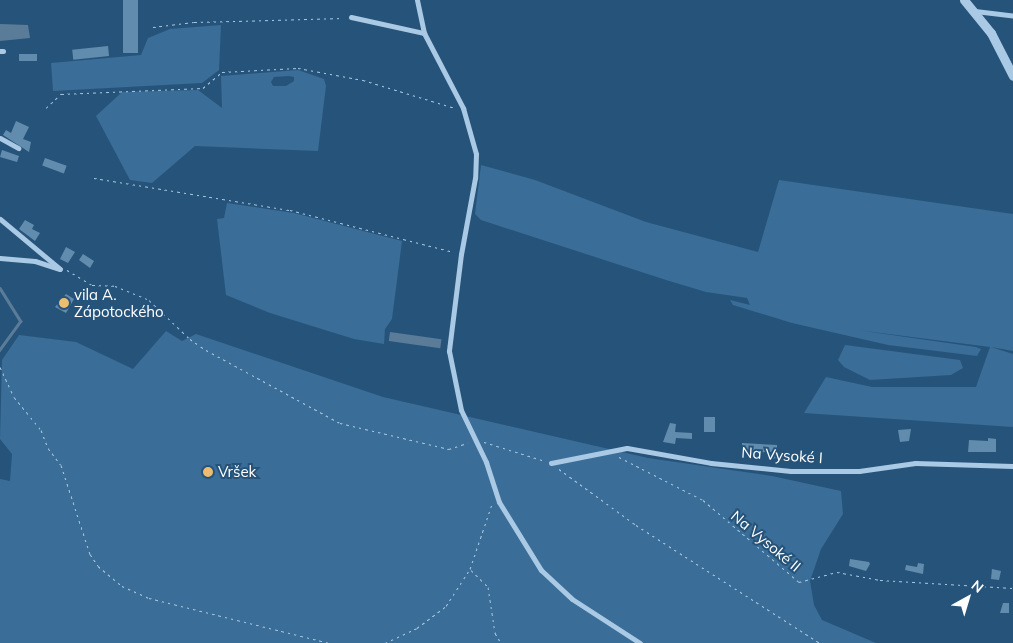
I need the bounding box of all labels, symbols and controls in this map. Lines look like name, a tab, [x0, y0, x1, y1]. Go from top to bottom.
place label: vila A. Zápotockého	[74, 285, 164, 320]
marker: vila A. Zápotockého	[58, 297, 70, 309]
street label: Na Vysoké I	[741, 443, 823, 467]
place label: Vršek	[218, 463, 256, 481]
marker: Vršek	[202, 466, 214, 478]
street label: Na Vysoké II	[728, 507, 804, 575]
north arrow	[943, 573, 993, 623]
text: N	[968, 576, 987, 597]

